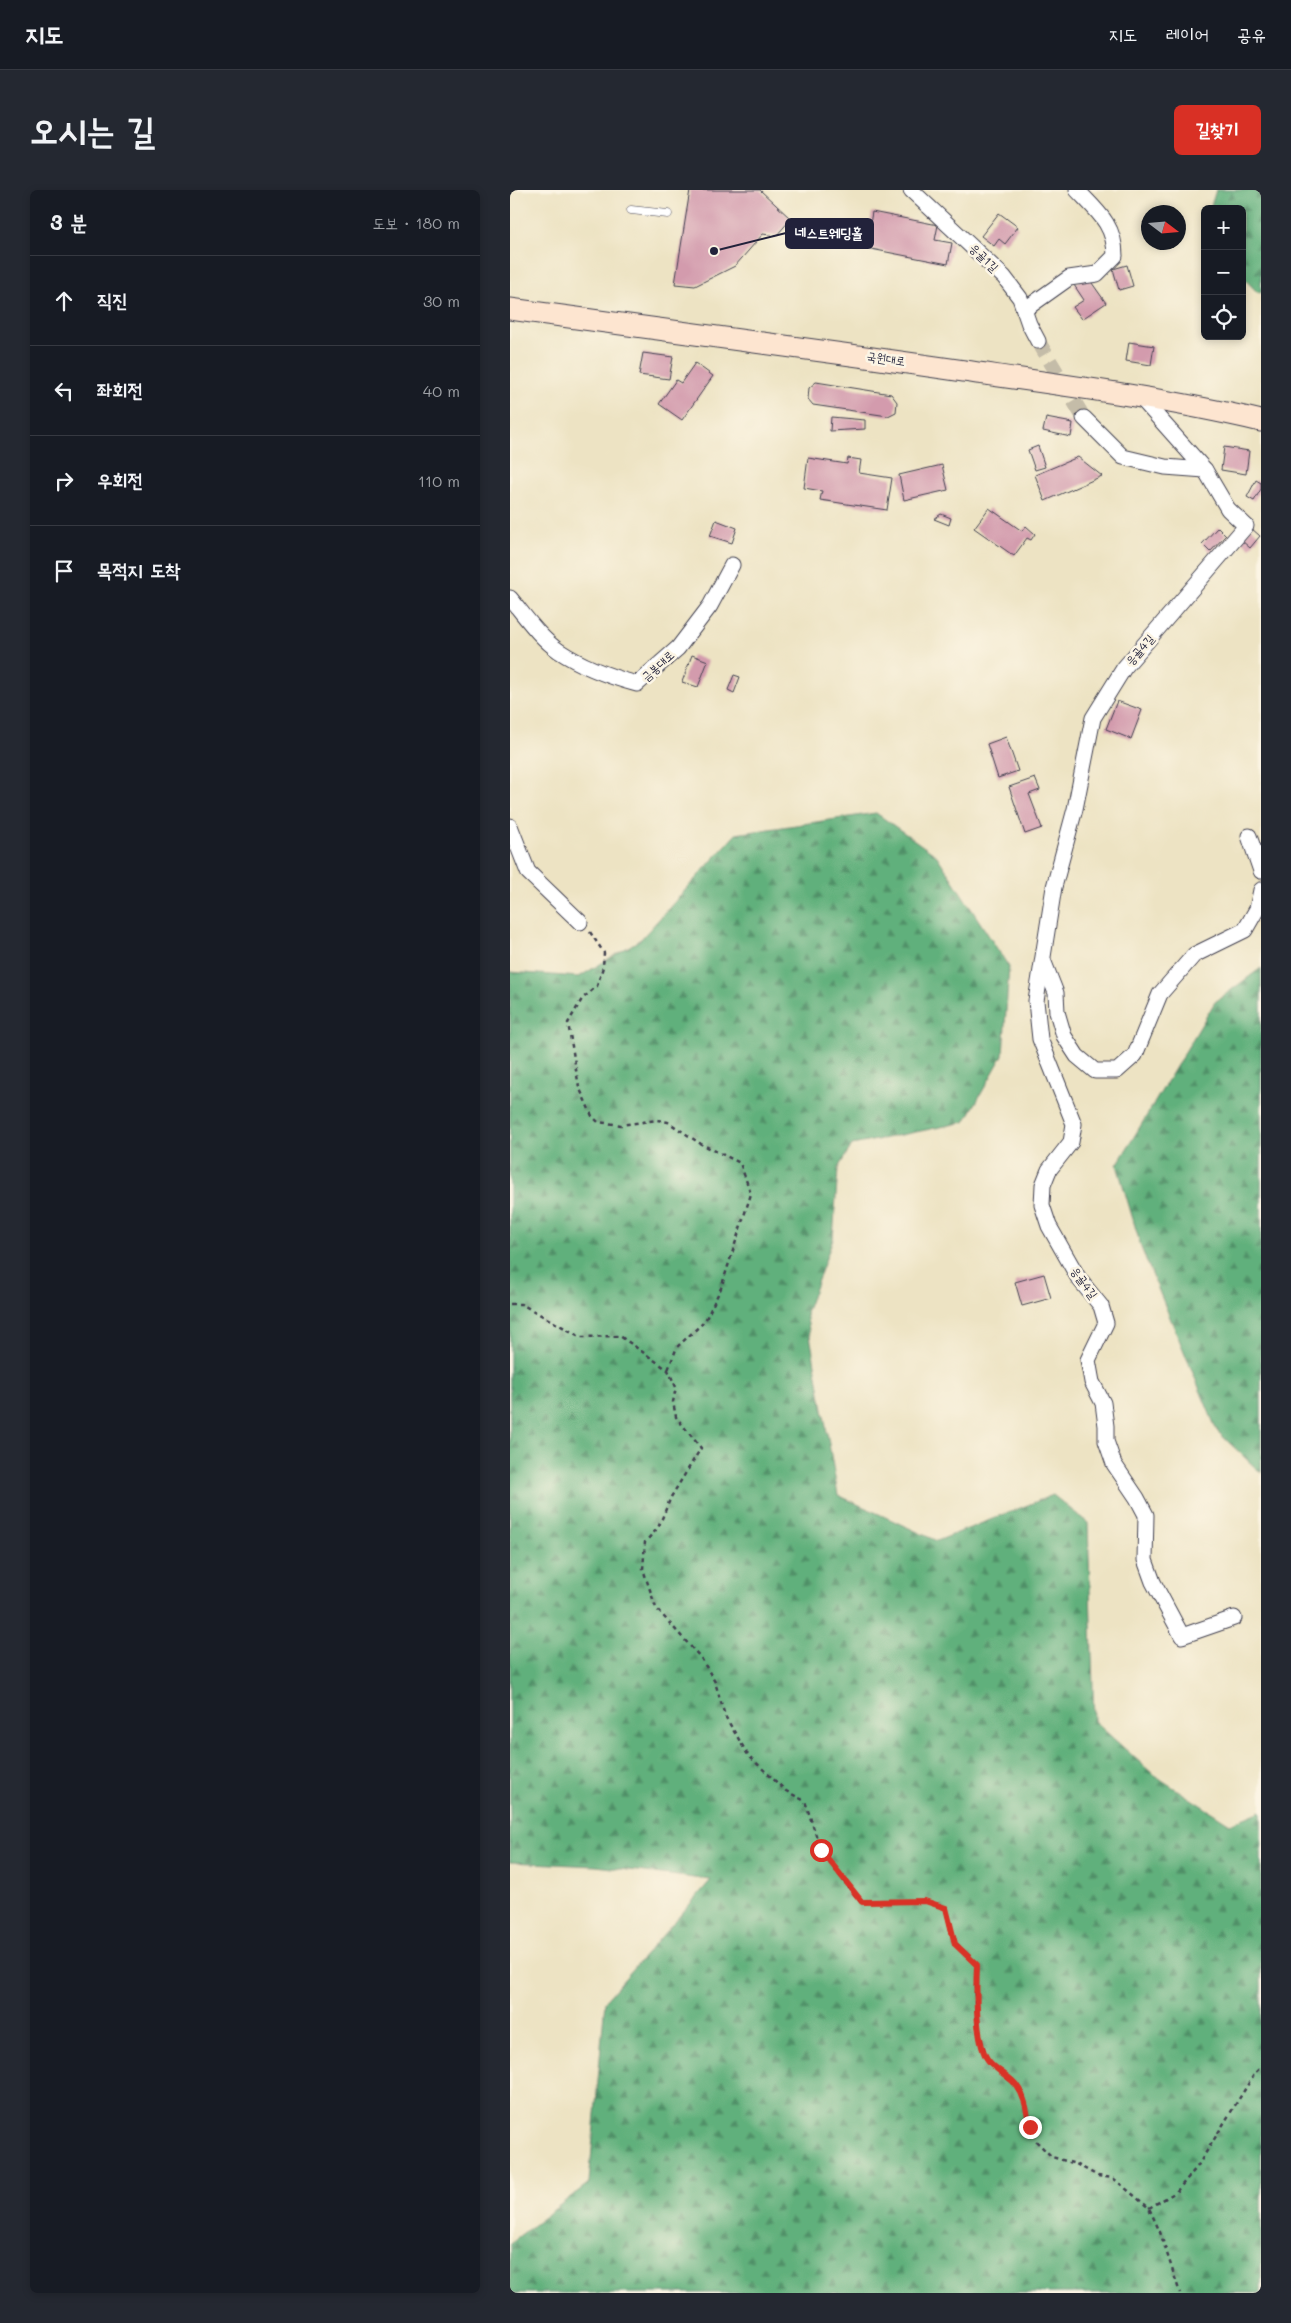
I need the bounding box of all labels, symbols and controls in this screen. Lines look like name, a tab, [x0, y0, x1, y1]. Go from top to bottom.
text: 지도	[25, 18, 64, 49]
text: 지도	[1109, 22, 1138, 46]
text: 레이어	[1166, 22, 1209, 46]
text: 공유	[1237, 22, 1266, 46]
button: 길찾기	[1174, 105, 1261, 155]
text: 오시는 길	[30, 106, 155, 152]
north arrow	[1141, 205, 1186, 250]
map controls	[1201, 205, 1246, 340]
button: +	[1201, 205, 1246, 250]
text: 3 분	[50, 208, 87, 235]
text: 도보 · 180 m	[372, 212, 460, 233]
callout: 네스트웨딩홀	[786, 219, 873, 248]
text: 네스트웨딩홀	[794, 223, 863, 242]
street label: 응골1길	[967, 240, 1003, 275]
button: −	[1201, 250, 1246, 295]
icon: ahead	[50, 287, 78, 315]
text: 직진	[97, 287, 128, 312]
text: 30 m	[423, 290, 460, 311]
button: locate	[1201, 295, 1246, 340]
street label: 국원대로	[866, 347, 906, 369]
icon: left	[50, 377, 78, 405]
text: 좌회전	[97, 377, 143, 402]
text: 40 m	[423, 380, 460, 401]
icon: right	[50, 467, 78, 495]
text: 우회전	[97, 467, 143, 492]
text: 110 m	[418, 470, 460, 491]
icon: arrive	[50, 557, 78, 585]
text: 목적지 도착	[97, 557, 180, 582]
street label: 응골4길	[1121, 630, 1157, 668]
street label: 금봉대로	[638, 646, 677, 684]
street label: 응골4길	[1068, 1263, 1102, 1302]
route start	[810, 1839, 833, 1862]
route end	[1019, 2116, 1042, 2139]

